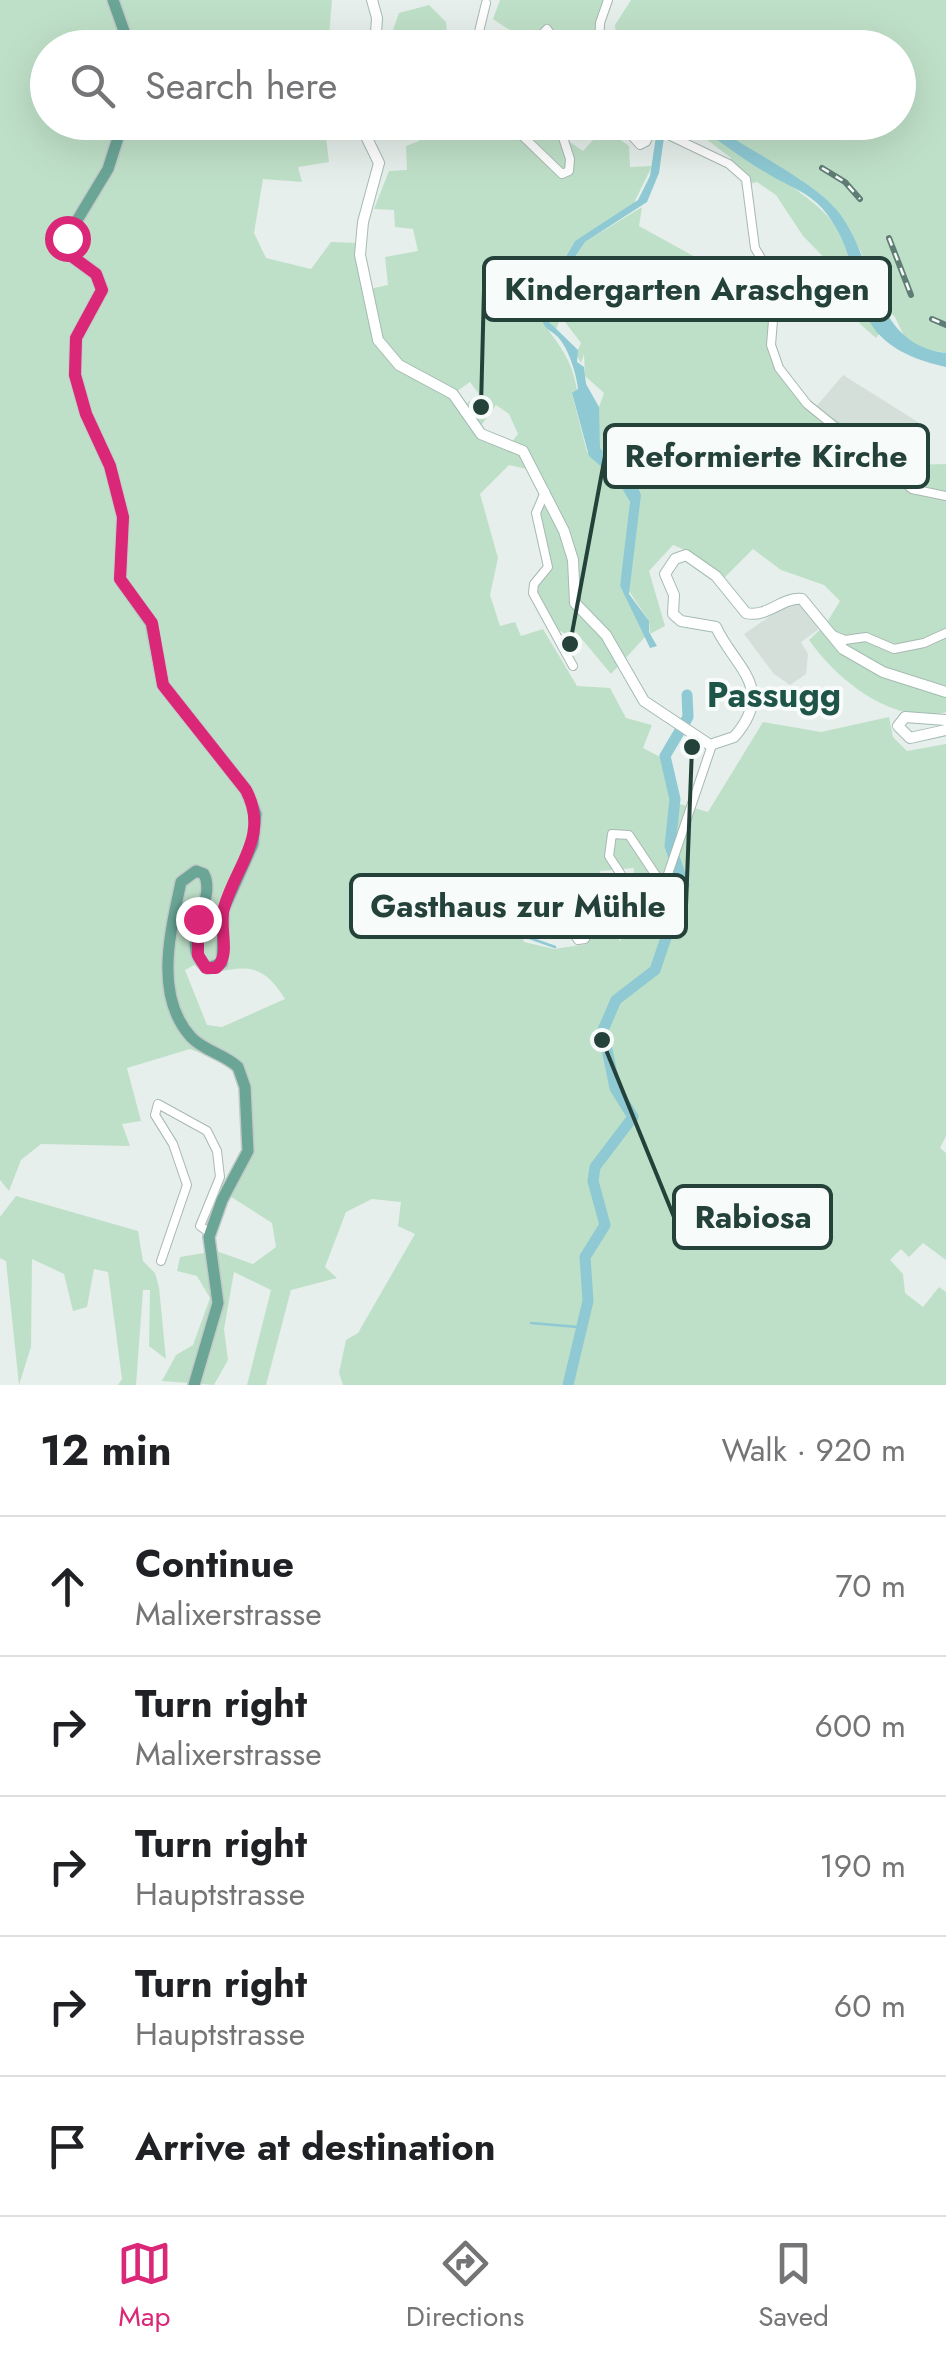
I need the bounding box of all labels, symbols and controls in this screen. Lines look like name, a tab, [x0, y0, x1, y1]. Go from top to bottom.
search box	[30, 30, 916, 140]
icon: search	[65, 58, 120, 113]
text: Search here	[145, 58, 337, 113]
route start	[45, 216, 91, 262]
callout: Kindergarten Araschgen	[484, 258, 890, 320]
text: Kindergarten Araschgen	[504, 266, 870, 312]
callout: Reformierte Kirche	[605, 425, 928, 487]
text: Reformierte Kirche	[625, 433, 907, 479]
district label: Passugg	[707, 670, 841, 720]
callout: Gasthaus zur Mühle	[351, 875, 686, 937]
text: Gasthaus zur Mühle	[370, 883, 666, 929]
route end	[176, 897, 222, 943]
callout: Rabiosa	[674, 1186, 831, 1248]
text: Rabiosa	[694, 1194, 812, 1240]
text: 12 min	[40, 1420, 172, 1481]
text: Walk · 920 m	[721, 1427, 906, 1473]
text: Continue	[135, 1536, 294, 1591]
icon: ahead	[40, 1559, 95, 1614]
text: 70 m	[835, 1563, 906, 1609]
text: Malixerstrasse	[135, 1591, 322, 1637]
text: Turn right	[135, 1676, 307, 1731]
icon: right	[40, 1699, 95, 1754]
text: 600 m	[815, 1703, 906, 1749]
text: Malixerstrasse	[135, 1731, 322, 1777]
text: Turn right	[135, 1816, 307, 1871]
icon: right	[40, 1839, 95, 1894]
text: 190 m	[819, 1843, 906, 1889]
text: Hauptstrasse	[135, 1871, 305, 1917]
text: Turn right	[135, 1956, 307, 2011]
icon: right	[40, 1979, 95, 2034]
text: 60 m	[834, 1983, 906, 2029]
text: Hauptstrasse	[135, 2011, 305, 2057]
icon: arrive	[40, 2119, 95, 2174]
text: Arrive at destination	[135, 2119, 496, 2174]
tab: Map	[117, 2236, 172, 2337]
tab: Directions	[406, 2236, 524, 2337]
tab: Saved	[758, 2236, 829, 2337]

